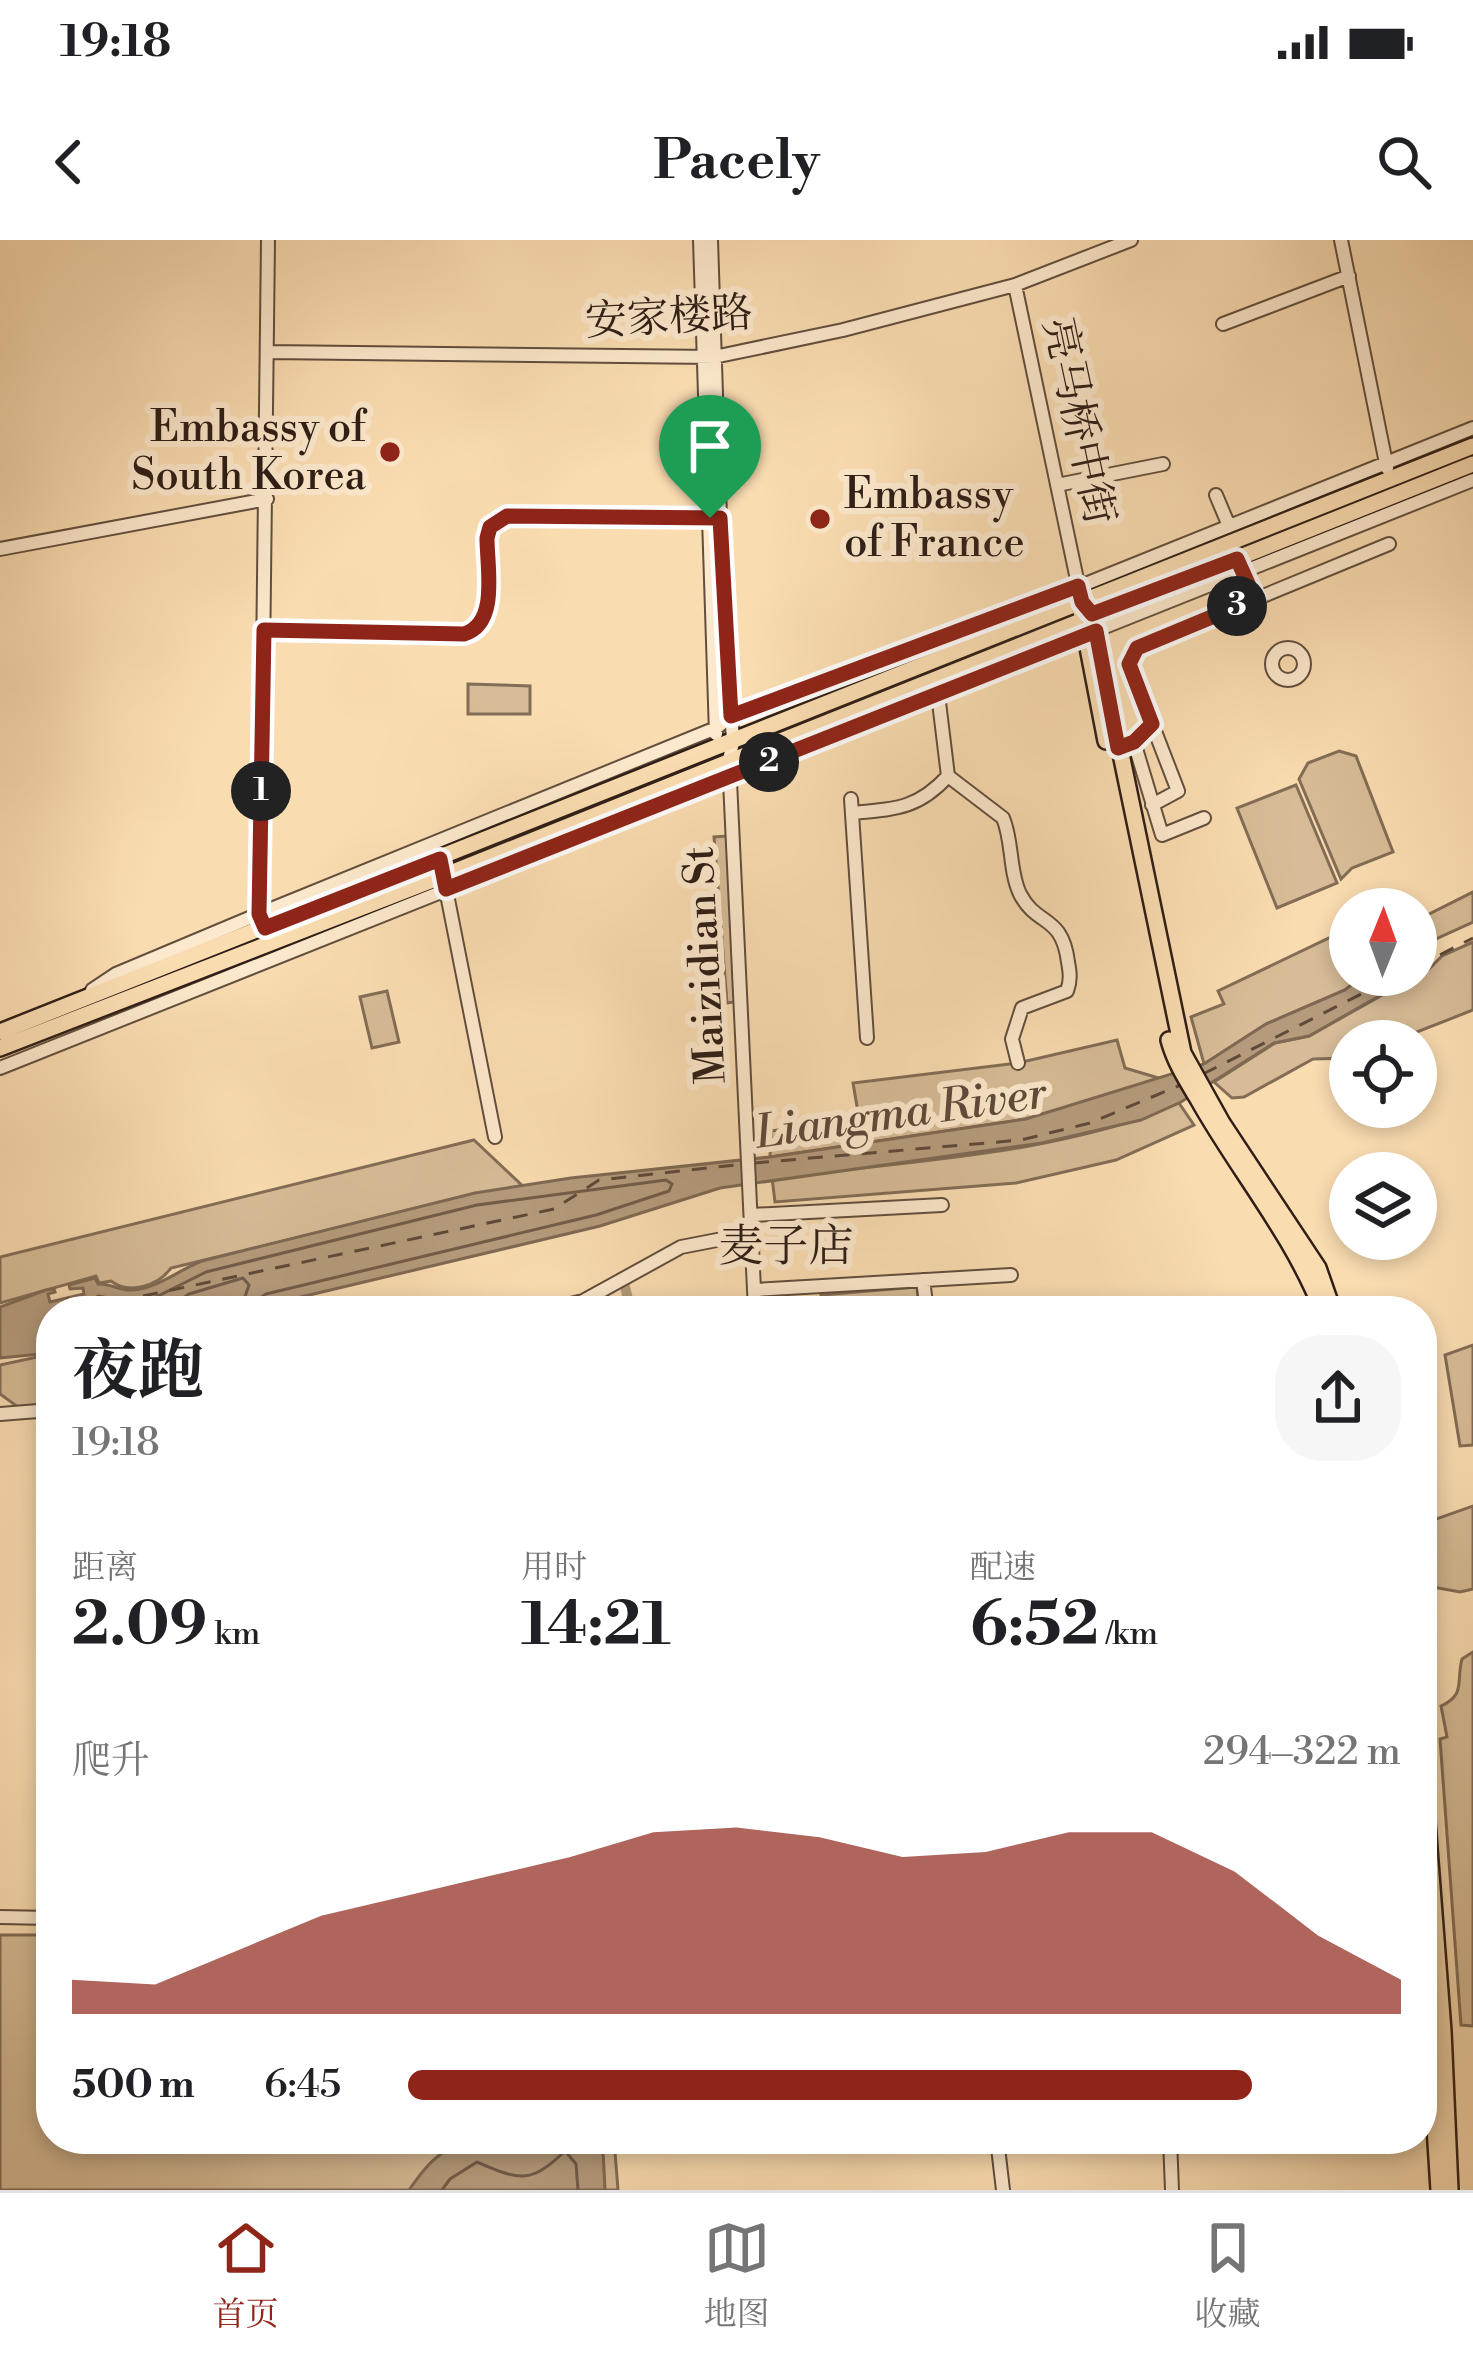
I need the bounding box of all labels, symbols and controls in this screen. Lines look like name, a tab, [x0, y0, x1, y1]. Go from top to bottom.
text: 19:18	[60, 14, 171, 71]
text: Pacely	[653, 128, 820, 196]
icon: back	[36, 129, 102, 195]
icon: search	[1371, 129, 1437, 195]
street label: 安家楼路	[584, 287, 754, 349]
street label: 亮马桥中街	[1030, 313, 1126, 529]
pin	[659, 395, 761, 518]
place label: Embassy of South Korea	[131, 402, 368, 503]
icon: arrive	[677, 413, 743, 479]
marker: Embassy of South Korea	[377, 439, 403, 465]
place label: Embassy of France	[844, 469, 1025, 570]
marker: Embassy of France	[807, 506, 833, 532]
pin: 3	[1207, 576, 1267, 636]
text: 3	[1227, 585, 1247, 626]
pin: 2	[739, 732, 799, 792]
text: 2	[759, 741, 779, 782]
pin: 1	[231, 761, 291, 821]
text: 1	[253, 770, 269, 811]
street label: Maizidian St	[673, 845, 739, 1085]
north arrow	[1329, 888, 1437, 996]
map controls	[1329, 888, 1437, 1260]
button: locate	[1329, 1020, 1437, 1128]
water label: Liangma River	[751, 1065, 1051, 1163]
button: layers	[1329, 1152, 1437, 1260]
district label: 麦子店	[718, 1219, 854, 1276]
text: 夜跑	[72, 1332, 204, 1415]
button: share	[1275, 1335, 1401, 1461]
text: 19:18	[72, 1419, 160, 1468]
text: 距离	[72, 1548, 138, 1589]
text: 用时	[521, 1548, 587, 1589]
text: 配速	[970, 1548, 1036, 1589]
text: 2.09	[72, 1589, 207, 1664]
text: 14:21	[521, 1589, 671, 1664]
text: 6:52	[970, 1589, 1099, 1664]
text: km	[207, 1614, 260, 1655]
text: /km	[1099, 1614, 1158, 1655]
text: 294–322 m	[1203, 1728, 1401, 1777]
text: 爬升	[72, 1737, 150, 1786]
text: 500 m	[72, 2061, 195, 2110]
text: 6:45	[264, 2061, 341, 2110]
tab: 首页	[213, 2215, 279, 2336]
tab: 地图	[704, 2215, 770, 2336]
tab: 收藏	[1195, 2215, 1261, 2336]

